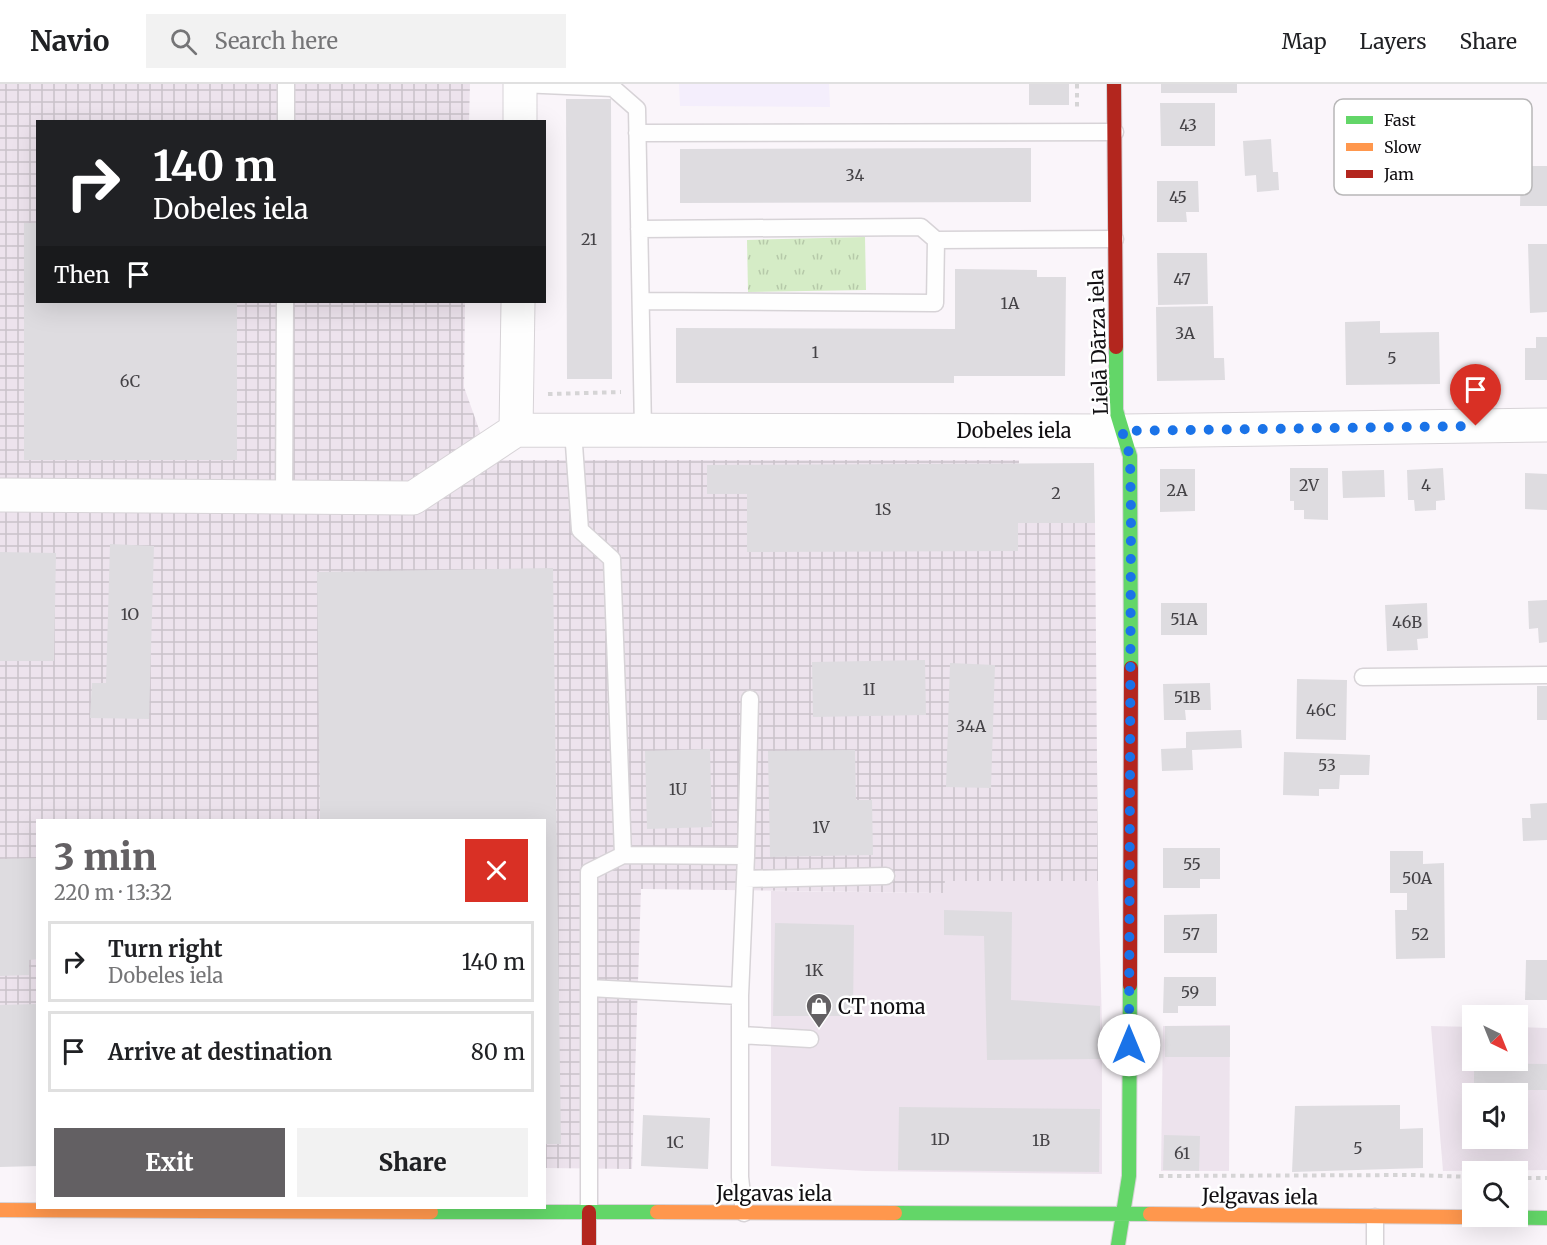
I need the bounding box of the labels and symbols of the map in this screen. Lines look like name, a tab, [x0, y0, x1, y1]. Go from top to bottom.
legend	[1334, 99, 1532, 195]
text: Fast	[1384, 110, 1417, 130]
house number: 43	[1179, 115, 1197, 135]
text: Slow	[1384, 137, 1422, 157]
text: Jam	[1383, 164, 1414, 184]
house number: 34	[846, 165, 865, 185]
house number: 45	[1169, 187, 1187, 207]
house number: 21	[581, 229, 597, 249]
street label: Lielā Dārza iela	[1083, 268, 1113, 415]
house number: 47	[1173, 269, 1191, 289]
house number: 1A	[1001, 293, 1020, 313]
house number: 3A	[1175, 323, 1196, 343]
house number: 1	[811, 342, 819, 362]
house number: 5	[1387, 348, 1397, 368]
pin	[1450, 364, 1501, 426]
house number: 6C	[120, 371, 140, 391]
street label: Dobeles iela	[956, 418, 1072, 443]
house number: 2V	[1299, 475, 1319, 495]
house number: 4	[1421, 475, 1431, 495]
house number: 2A	[1167, 480, 1188, 500]
house number: 2	[1051, 483, 1061, 503]
house number: 1S	[875, 499, 891, 519]
house number: 1O	[121, 604, 140, 624]
house number: 51A	[1170, 609, 1198, 629]
house number: 46B	[1392, 612, 1422, 632]
house number: 1I	[862, 679, 876, 699]
house number: 51B	[1174, 687, 1200, 707]
house number: 46C	[1306, 700, 1336, 720]
house number: 34A	[956, 716, 987, 736]
house number: 53	[1318, 755, 1336, 775]
house number: 1U	[669, 779, 687, 799]
house number: 1V	[812, 817, 830, 837]
house number: 55	[1183, 854, 1201, 874]
house number: 50A	[1402, 868, 1433, 888]
house number: 57	[1182, 924, 1200, 944]
house number: 52	[1411, 924, 1429, 944]
house number: 1K	[805, 960, 824, 980]
house number: 59	[1181, 982, 1199, 1002]
shop icon: CT noma	[804, 991, 834, 1029]
place label: CT noma	[838, 994, 926, 1019]
north arrow	[1462, 1005, 1528, 1071]
position arrow	[1097, 1013, 1161, 1077]
house number: 1D	[930, 1129, 950, 1149]
house number: 1B	[1032, 1130, 1050, 1150]
house number: 1C	[666, 1132, 684, 1152]
house number: 5	[1353, 1138, 1363, 1158]
house number: 61	[1174, 1143, 1190, 1163]
street label: Jelgavas iela	[715, 1181, 832, 1206]
street label: Jelgavas iela	[1201, 1182, 1319, 1210]

